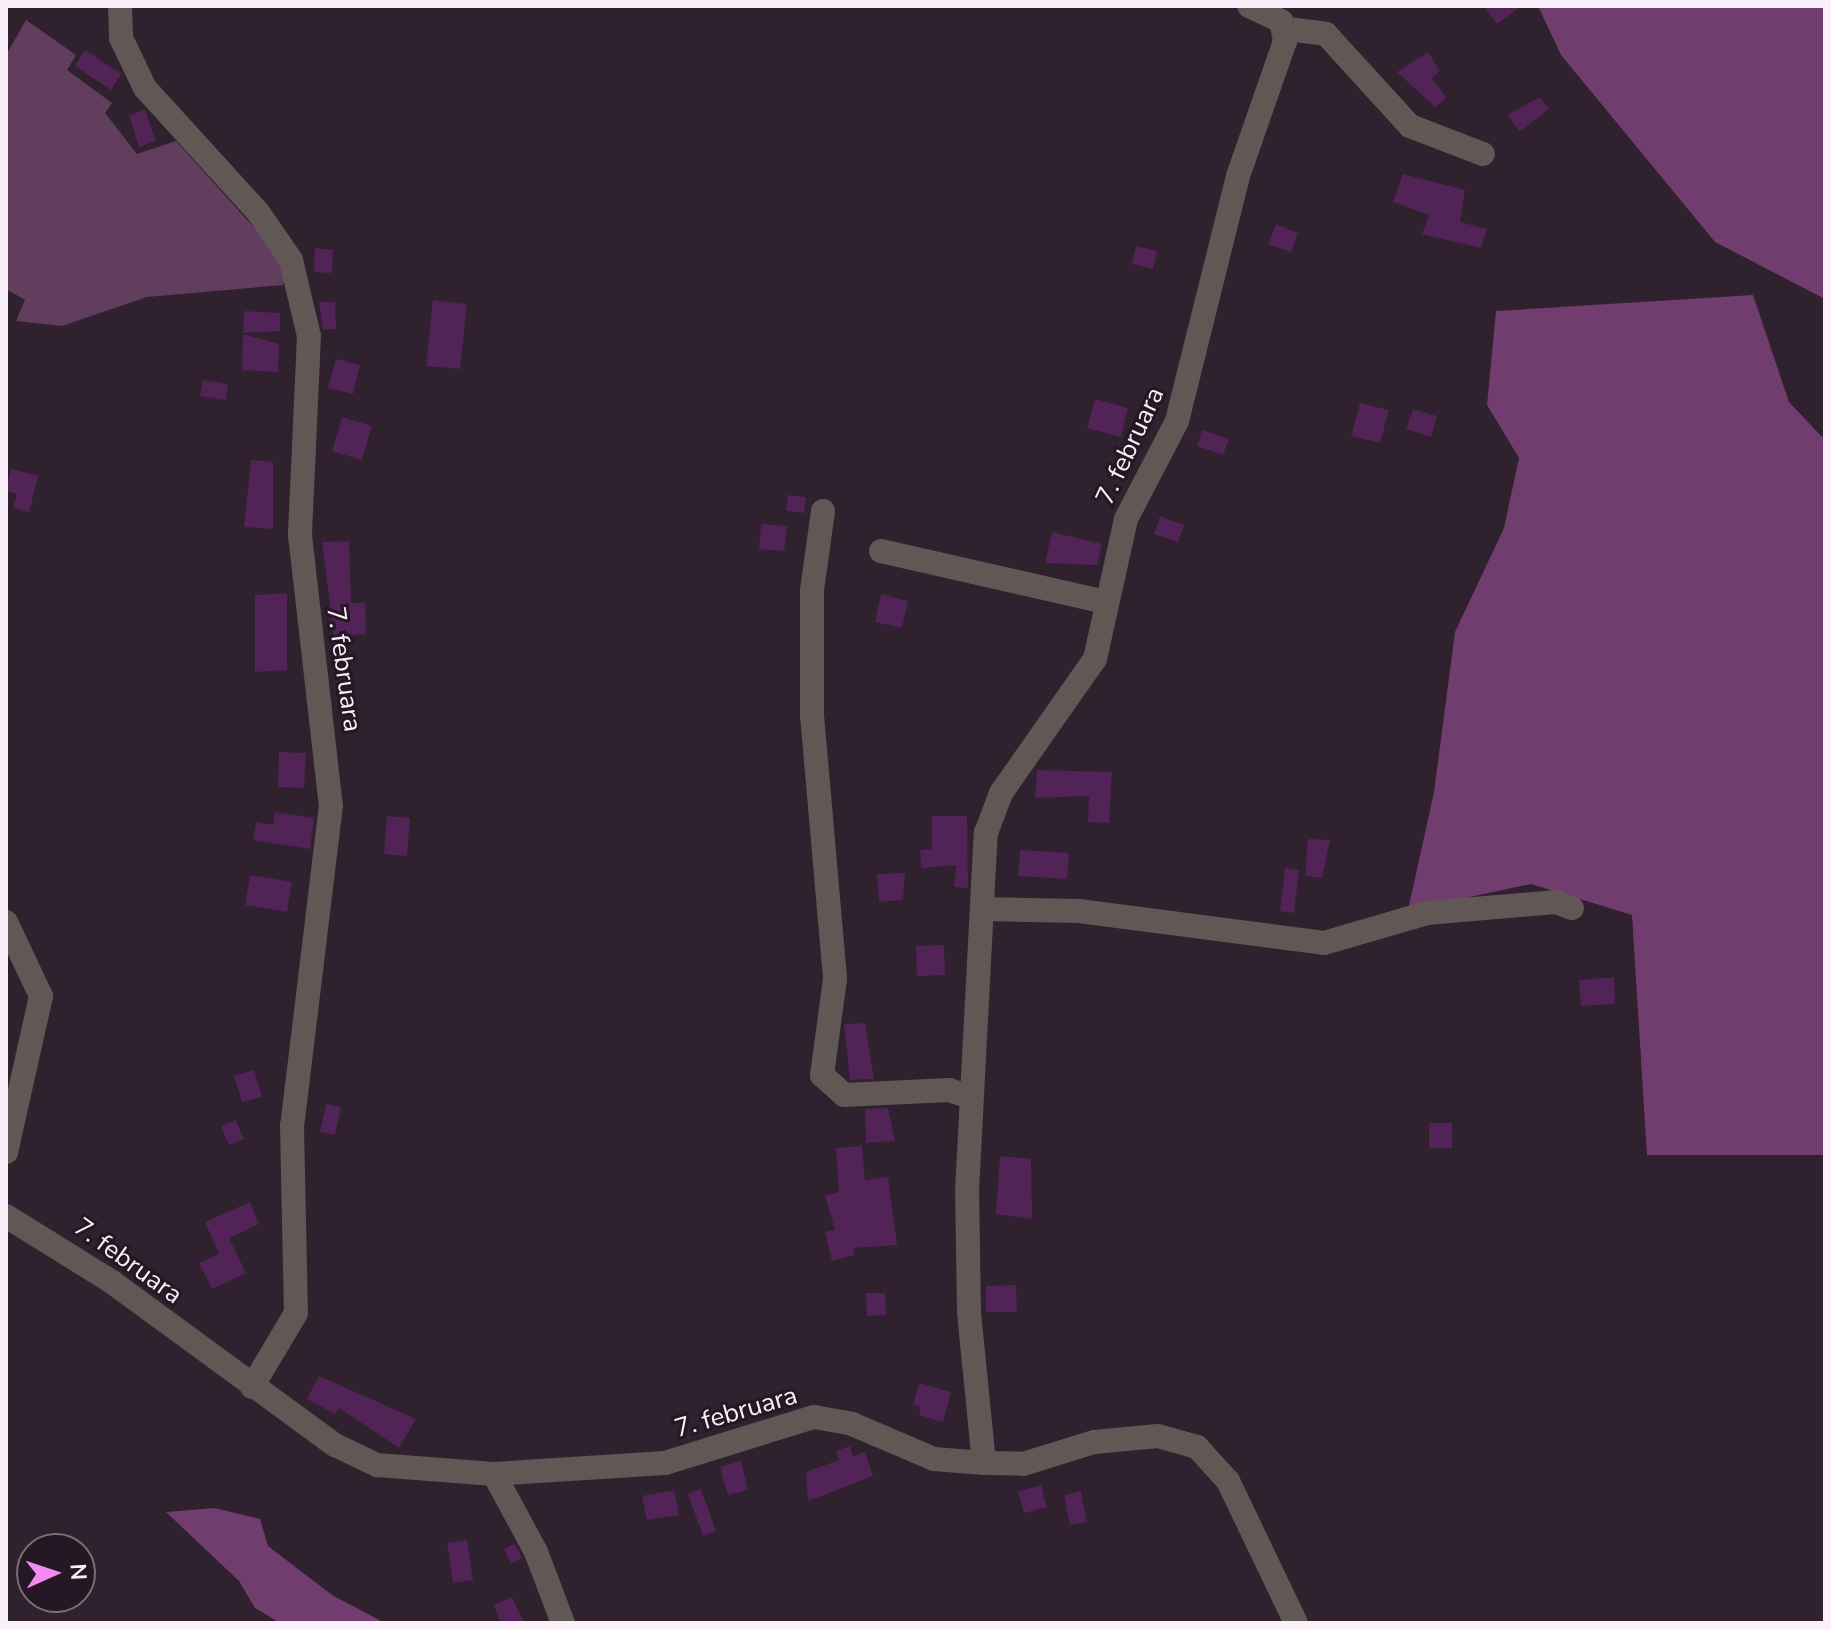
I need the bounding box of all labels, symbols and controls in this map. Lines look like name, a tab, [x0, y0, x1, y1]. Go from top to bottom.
street label: 7. februara	[1089, 382, 1171, 510]
street label: 7. februara	[320, 604, 368, 734]
street label: 7. februara	[68, 1211, 188, 1311]
street label: 7. februara	[671, 1380, 801, 1444]
north arrow	[16, 1533, 96, 1613]
text: N	[63, 1563, 93, 1581]

